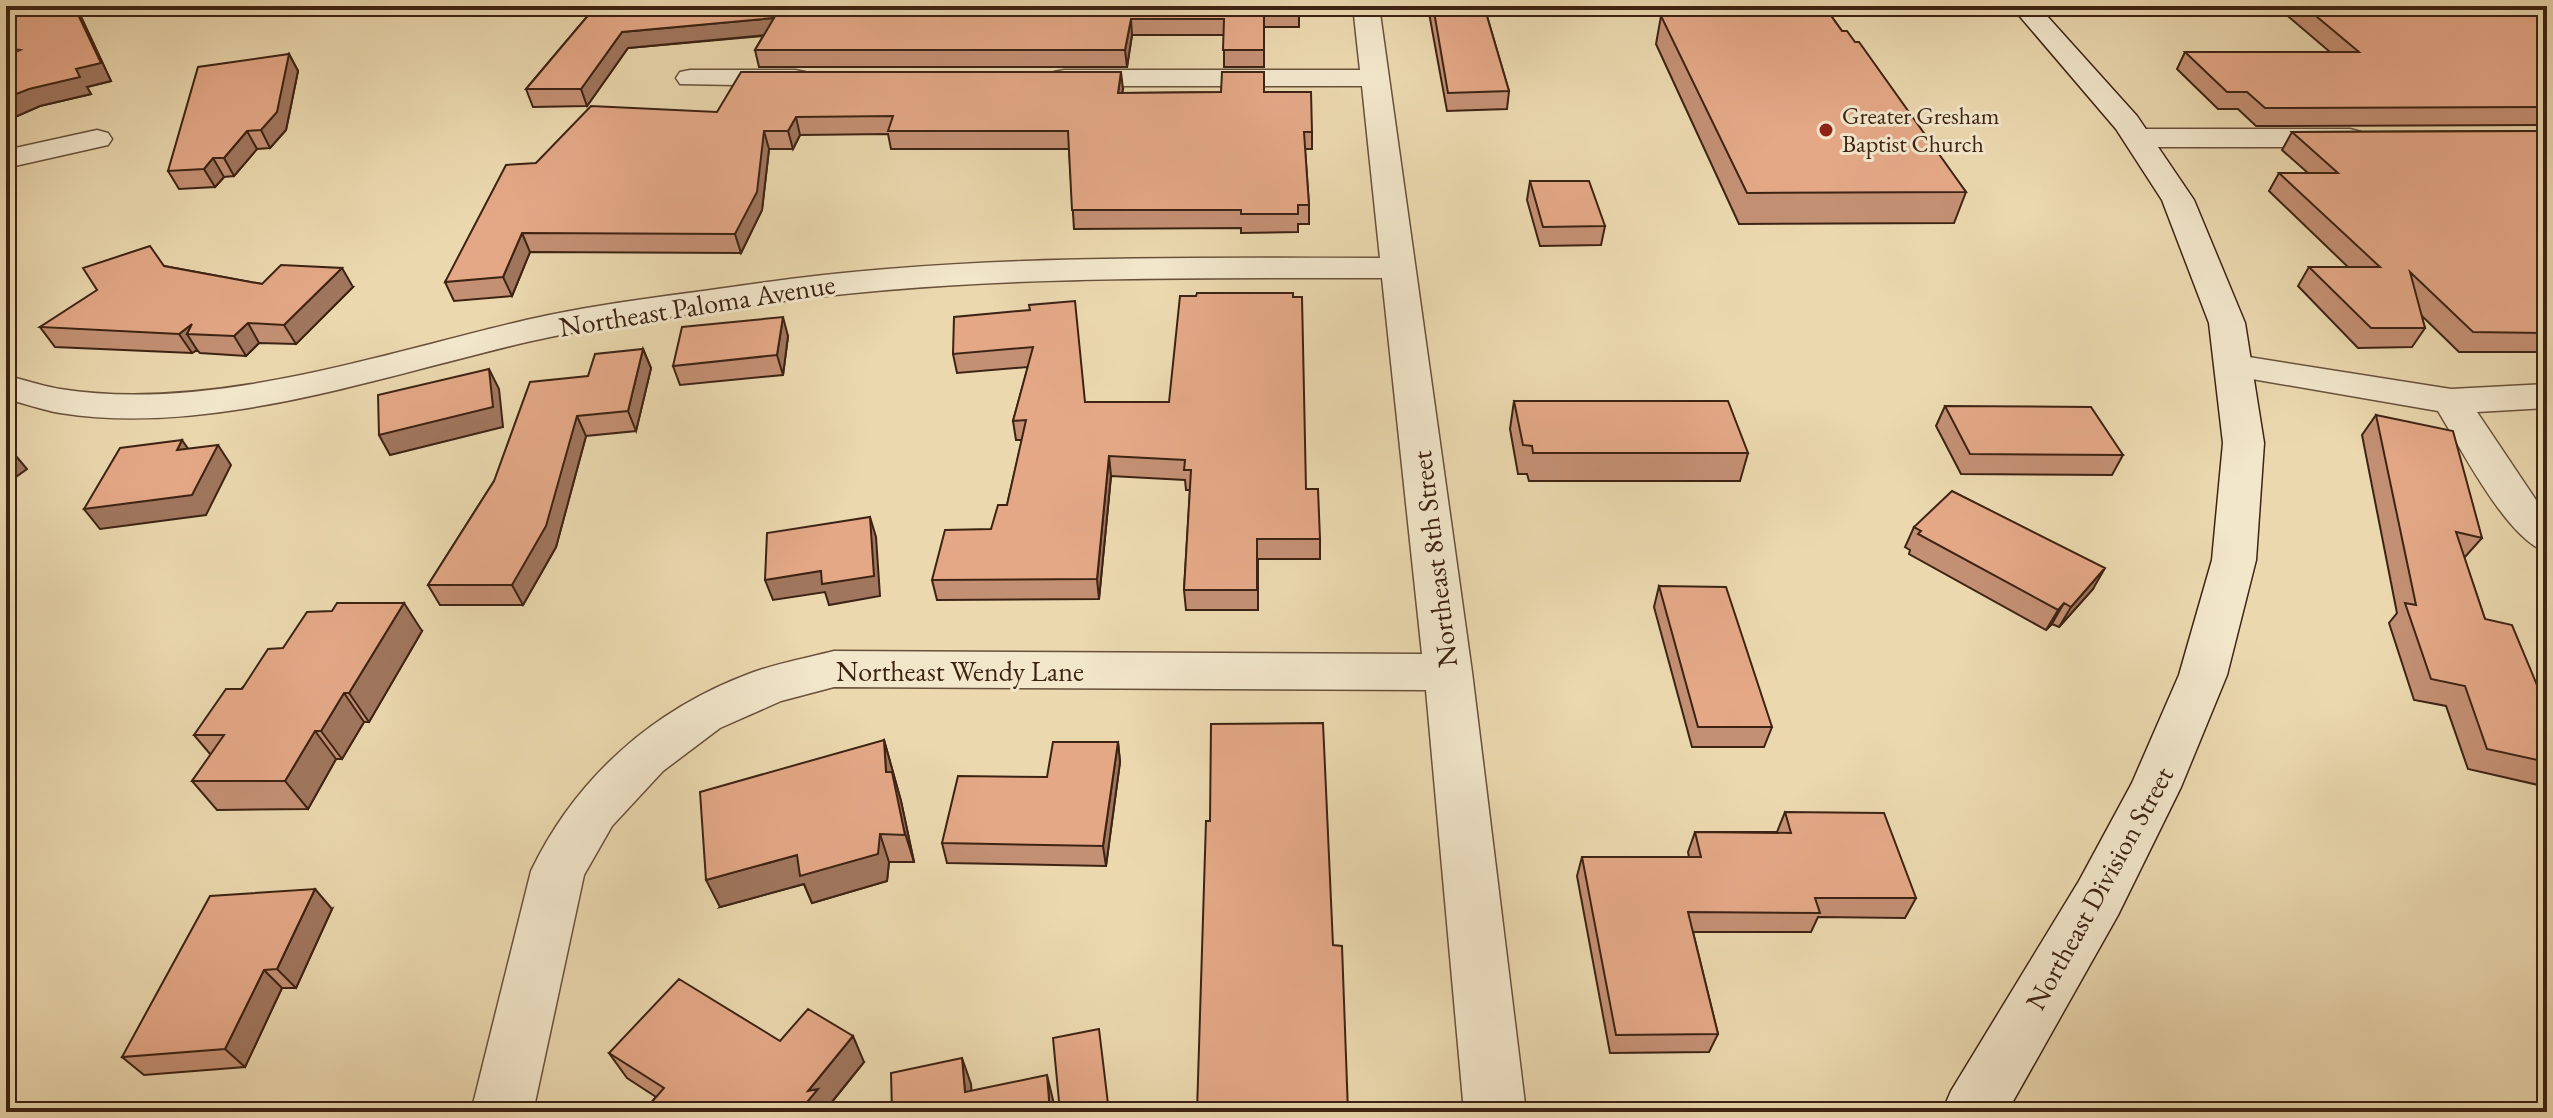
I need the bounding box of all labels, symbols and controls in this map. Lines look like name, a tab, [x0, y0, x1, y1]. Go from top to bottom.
place label: Greater Gresham Baptist Church	[1842, 100, 2000, 159]
marker: Greater Gresham Baptist Church	[1817, 121, 1835, 139]
street label: Northeast Paloma Avenue	[556, 265, 838, 345]
street label: Northeast 8th Street	[1403, 448, 1465, 669]
street label: Northeast Wendy Lane	[836, 653, 1084, 689]
street label: Northeast Division Street	[2017, 760, 2181, 1016]

